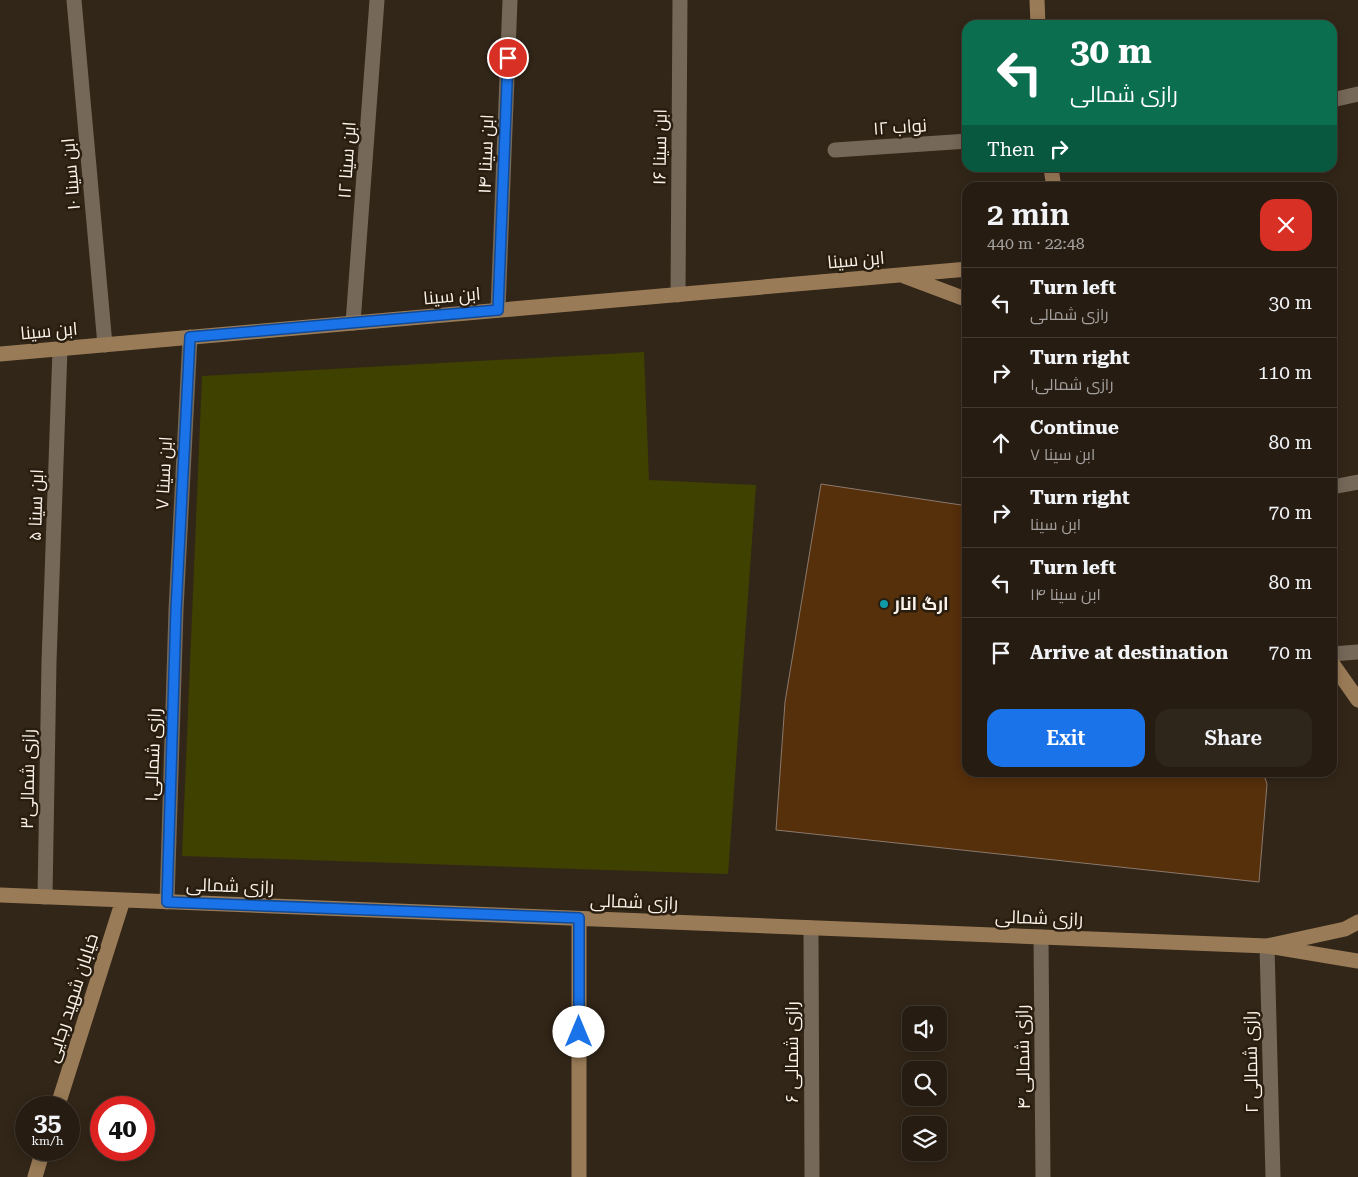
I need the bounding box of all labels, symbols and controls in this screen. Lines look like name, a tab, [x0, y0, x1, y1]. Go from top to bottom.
text: 30 m	[1070, 31, 1152, 72]
pin	[487, 37, 529, 79]
icon: left	[987, 40, 1052, 105]
icon: arrive	[494, 44, 522, 72]
text: رازی شمالی	[1070, 82, 1178, 107]
street label: ابن سینا ۱۶	[648, 109, 672, 185]
street label: ابن سینا ۱۴	[474, 114, 498, 194]
street label: نواب ۱۲	[872, 114, 928, 140]
street label: ابن سینا ۱۲	[333, 121, 361, 199]
icon: right	[1045, 135, 1073, 163]
street label: ابن سینا ۱۰	[57, 137, 85, 211]
text: Then	[987, 138, 1035, 161]
text: 2 min	[987, 197, 1070, 232]
button: close	[1260, 199, 1312, 251]
text: 440 m · 22:48	[987, 234, 1085, 253]
street label: ابن سینا	[826, 247, 886, 273]
text: Turn left	[1030, 276, 1116, 299]
street label: ابن سینا	[422, 283, 482, 309]
icon: left	[987, 289, 1015, 317]
text: 30 m	[1269, 291, 1312, 314]
text: رازی شمالی	[1030, 305, 1108, 324]
street label: ابن سینا	[19, 318, 79, 344]
text: Turn right	[1030, 346, 1130, 369]
icon: right	[987, 359, 1015, 387]
text: 110 m	[1258, 361, 1312, 384]
text: رازی شمالی۱	[1030, 375, 1113, 394]
text: Continue	[1030, 416, 1119, 439]
icon: ahead	[987, 429, 1015, 457]
text: 80 m	[1269, 431, 1312, 454]
street label: ابن سینا ۷	[151, 436, 177, 510]
text: ابن سینا ۷	[1030, 445, 1095, 464]
street label: ابن سینا ۵	[24, 469, 48, 541]
text: Turn right	[1030, 486, 1130, 509]
icon: right	[987, 499, 1015, 527]
text: 70 m	[1269, 501, 1312, 524]
text: ابن سینا	[1030, 515, 1081, 534]
text: Turn left	[1030, 556, 1116, 579]
icon: left	[987, 569, 1015, 597]
text: 80 m	[1269, 571, 1312, 594]
text: ابن سینا ۱۴	[1030, 585, 1101, 604]
place label: ارگ انار	[893, 593, 949, 614]
marker: ارگ انار	[878, 598, 890, 610]
icon: arrive	[987, 639, 1015, 667]
text: Arrive at destination	[1030, 641, 1228, 664]
text: 70 m	[1269, 641, 1312, 664]
street label: رازی شمالی۱	[140, 708, 166, 802]
button: Exit	[987, 709, 1145, 767]
button: Share	[1155, 709, 1312, 767]
street label: رازی شمالی۳	[16, 729, 40, 829]
street label: رازی شمالی	[186, 873, 274, 899]
street label: رازی شمالی	[590, 889, 678, 915]
street label: رازی شمالی	[995, 905, 1083, 931]
street label: خیابان شهید رجایی	[41, 931, 103, 1065]
street label: رازی شمالی ۶	[781, 1001, 803, 1103]
street label: رازی شمالی ۴	[1011, 1004, 1035, 1110]
position arrow	[552, 1005, 604, 1057]
map controls	[902, 1006, 947, 1161]
button: sound	[902, 1006, 947, 1051]
street label: رازی شمالی ۲	[1239, 1011, 1263, 1113]
button: search	[902, 1061, 947, 1106]
speed limit sign: 40	[90, 1096, 155, 1161]
text: 35	[33, 1108, 62, 1137]
button: layers	[902, 1116, 947, 1161]
text: km/h	[31, 1134, 64, 1148]

